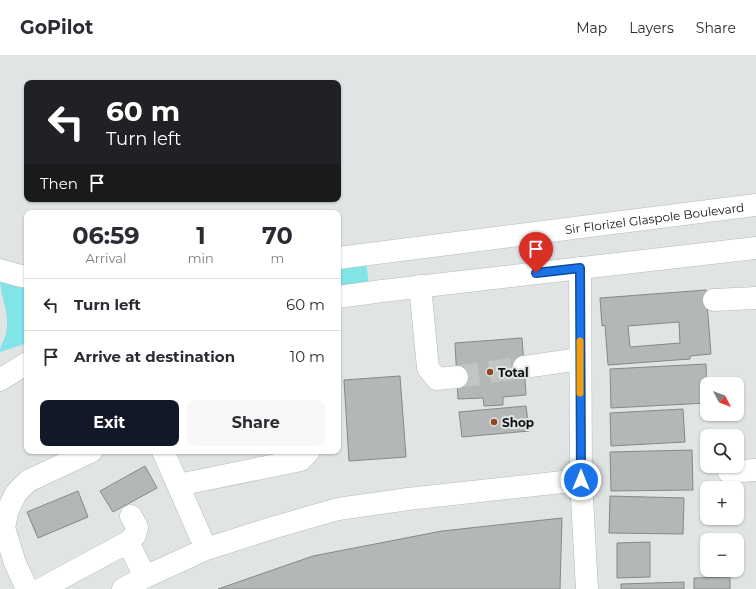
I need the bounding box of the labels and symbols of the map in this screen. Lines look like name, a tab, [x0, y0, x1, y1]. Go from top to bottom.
street label: Sir Florizel Glaspole Boulevard	[564, 199, 745, 237]
pin	[519, 232, 553, 273]
place label: Total	[498, 365, 529, 380]
marker: Total	[485, 367, 495, 377]
north arrow	[700, 377, 744, 421]
place label: Shop	[502, 415, 534, 430]
marker: Shop	[489, 417, 499, 427]
position arrow	[560, 459, 602, 501]

